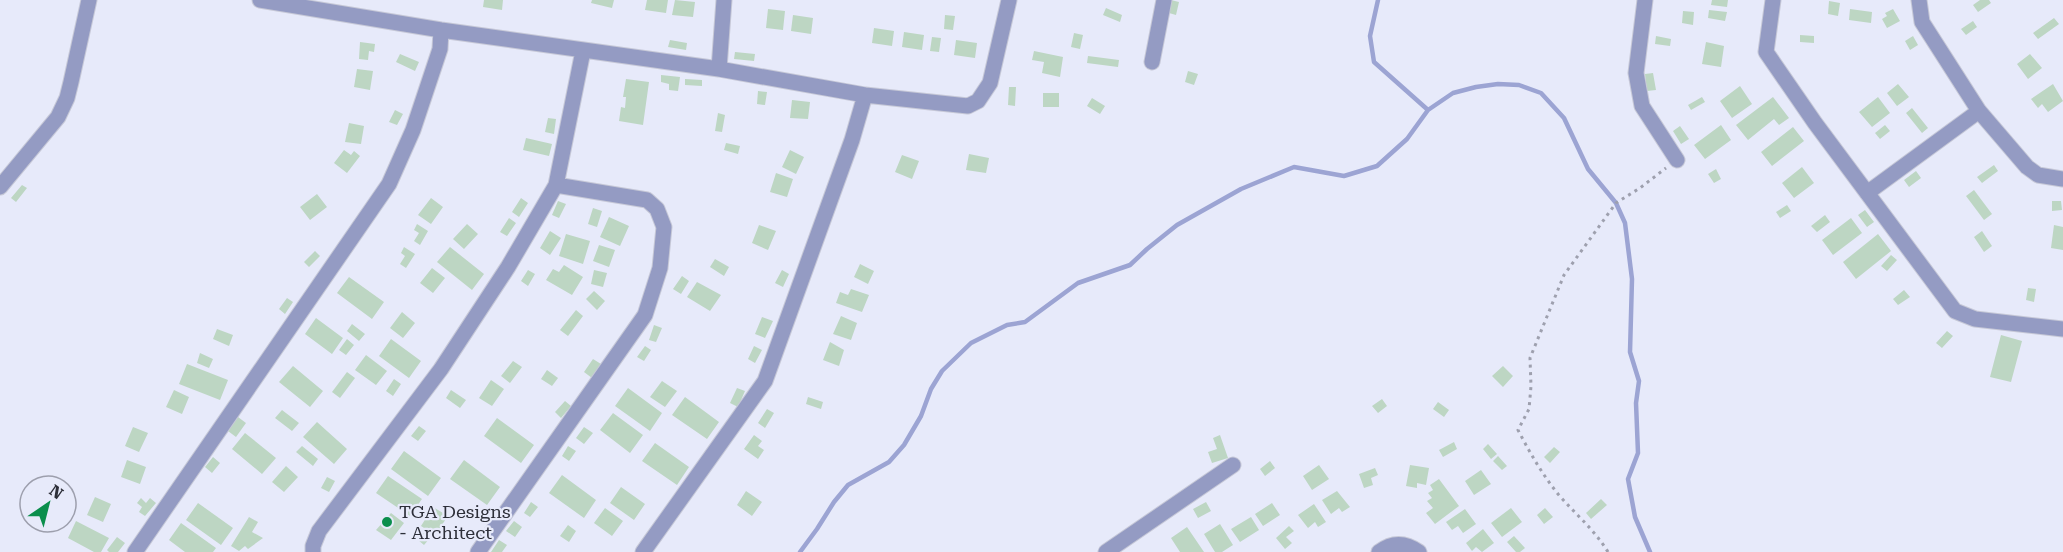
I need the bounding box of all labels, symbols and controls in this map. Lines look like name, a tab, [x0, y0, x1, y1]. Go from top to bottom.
north arrow	[18, 474, 78, 534]
text: N	[46, 481, 67, 503]
place label: TGA Designs - Architect	[399, 501, 510, 543]
marker: TGA Designs - Architect	[380, 515, 394, 529]

